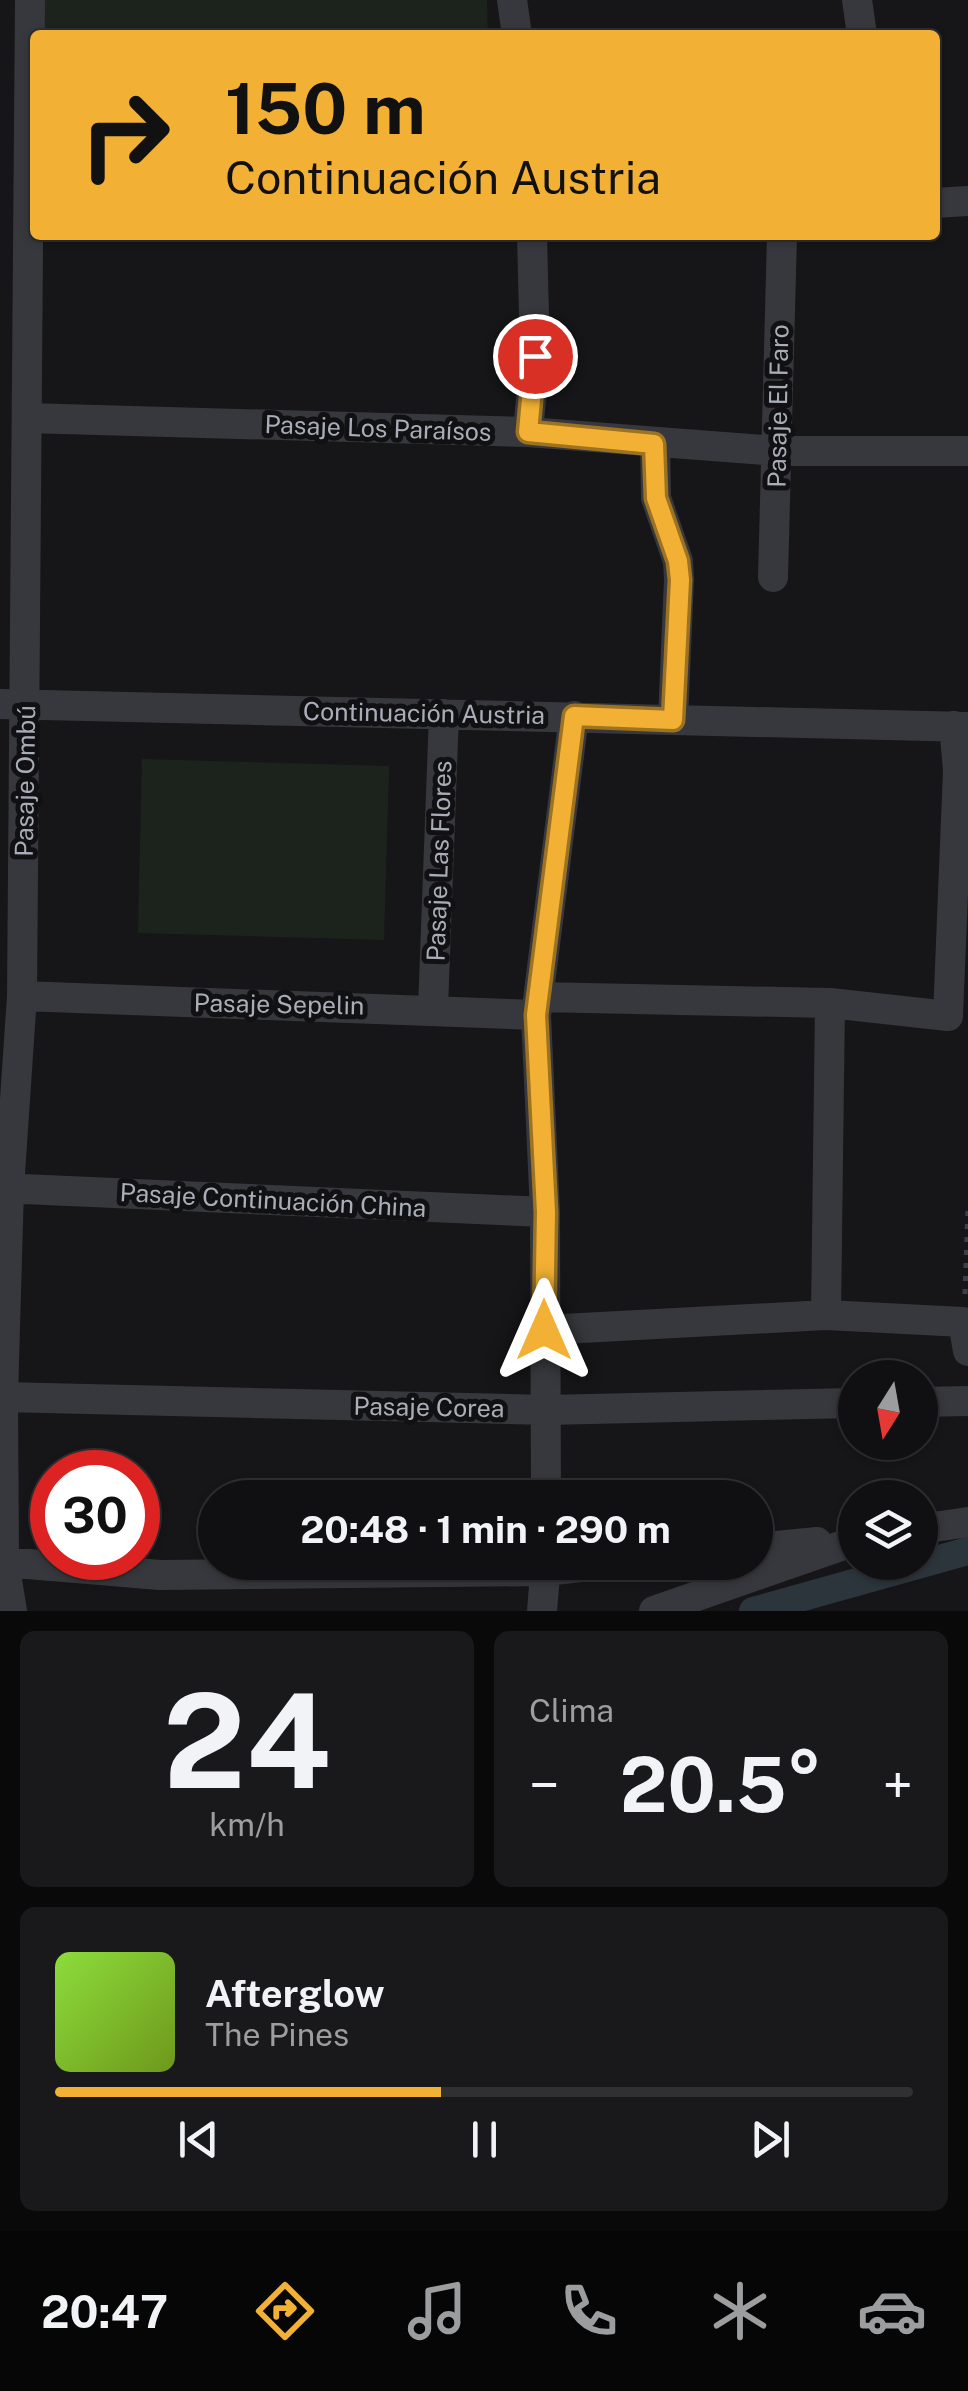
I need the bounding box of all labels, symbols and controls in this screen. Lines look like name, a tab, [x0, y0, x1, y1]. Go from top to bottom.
text: 150 m	[225, 67, 426, 150]
icon: right	[60, 70, 190, 200]
text: Continuación Austria	[225, 151, 661, 204]
pin	[493, 314, 578, 399]
street label: Pasaje El Faro	[762, 324, 794, 488]
icon: arrive	[508, 329, 563, 384]
street label: Pasaje Los Paraísos	[264, 409, 492, 447]
street label: Continuación Austria	[303, 696, 545, 730]
street label: Pasaje Ombú	[9, 705, 41, 857]
street label: Pasaje Las Flores	[420, 760, 458, 962]
street label: Pasaje Sepelin	[193, 988, 365, 1020]
street label: Pasaje Continuación China	[119, 1177, 427, 1223]
position arrow	[492, 1278, 596, 1382]
north arrow	[838, 1360, 938, 1460]
map controls	[838, 1360, 938, 1580]
street label: Pasaje Corea	[353, 1391, 505, 1423]
speed limit sign: 30	[30, 1450, 160, 1580]
button: layers	[838, 1480, 938, 1580]
text: 20:48 · 1 min · 290 m	[300, 1507, 671, 1552]
text: 24	[163, 1665, 331, 1817]
text: Clima	[529, 1692, 614, 1729]
text: 20.5°	[620, 1741, 822, 1829]
text: −	[529, 1753, 560, 1817]
text: +	[882, 1753, 913, 1817]
text: km/h	[209, 1806, 285, 1843]
text: Afterglow	[205, 1971, 385, 2016]
text: The Pines	[205, 2016, 349, 2053]
icon: previous	[171, 2112, 226, 2167]
icon: pause	[457, 2112, 512, 2167]
icon: next	[743, 2112, 798, 2167]
icon: directions	[250, 2276, 320, 2346]
icon: music	[402, 2276, 472, 2346]
icon: phone	[554, 2276, 624, 2346]
icon: climate	[705, 2276, 775, 2346]
icon: car	[857, 2276, 927, 2346]
text: 20:47	[41, 2285, 168, 2338]

